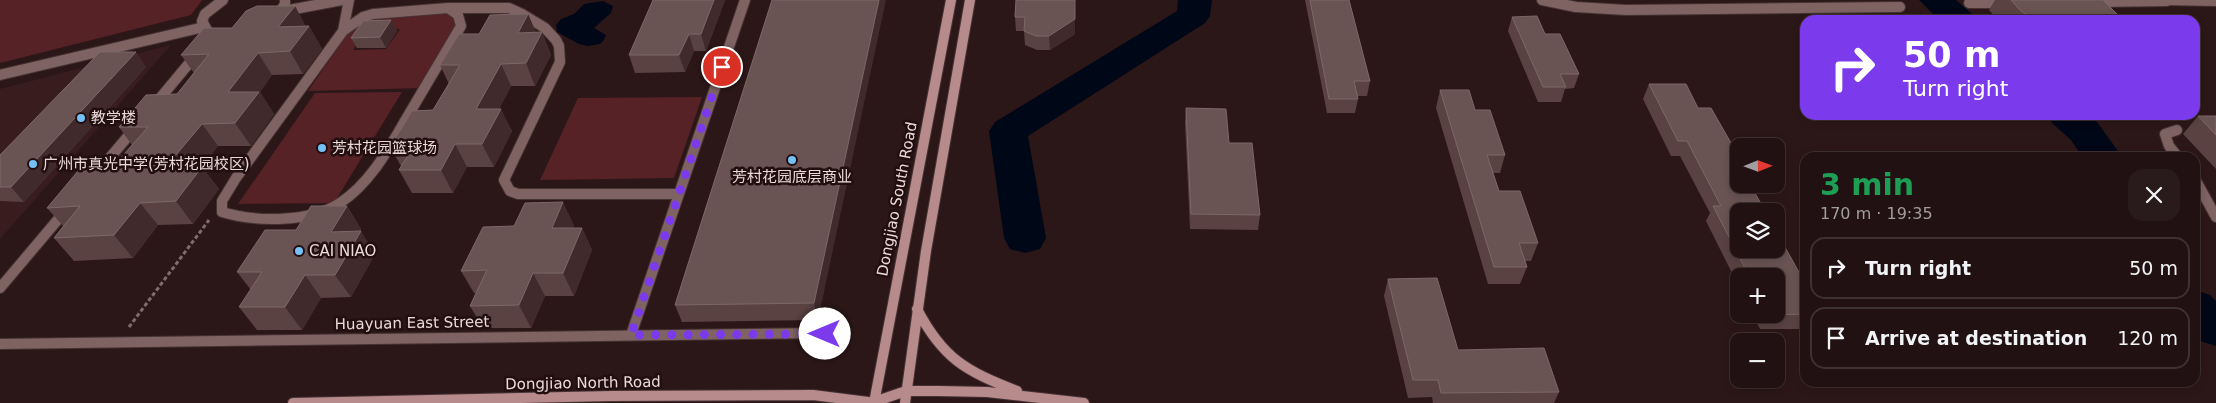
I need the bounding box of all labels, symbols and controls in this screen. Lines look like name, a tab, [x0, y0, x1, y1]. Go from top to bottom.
icon: right	[1820, 35, 1885, 100]
text: 50 m	[1903, 35, 2000, 75]
pin	[701, 46, 743, 88]
icon: arrive	[708, 53, 736, 81]
text: Turn right	[1903, 76, 2008, 101]
place label: 教学楼	[91, 109, 136, 127]
marker: 教学楼	[75, 112, 87, 124]
street label: Dongjiao South Road	[873, 120, 921, 278]
north arrow	[1730, 138, 1785, 192]
map controls	[1730, 138, 1785, 388]
place label: 芳村花园篮球场	[332, 139, 437, 157]
marker: 芳村花园篮球场	[316, 142, 328, 154]
marker: 芳村花园底层商业	[786, 154, 798, 166]
place label: 广州市真光中学(芳村花园校区)	[43, 155, 250, 173]
marker: 广州市真光中学(芳村花园校区)	[27, 158, 39, 170]
text: 3 min	[1820, 167, 1914, 202]
place label: 芳村花园底层商业	[732, 168, 852, 186]
button: close	[2128, 169, 2180, 221]
button: layers	[1730, 203, 1785, 258]
text: 170 m · 19:35	[1820, 204, 1933, 223]
place label: CAI NIAO	[309, 242, 376, 260]
marker: CAI NIAO	[293, 245, 305, 257]
icon: right	[1822, 254, 1850, 282]
text: Turn right	[1865, 257, 1971, 279]
text: 50 m	[2129, 257, 2178, 279]
button: +	[1730, 268, 1785, 323]
position arrow	[798, 307, 850, 359]
street label: Huayuan East Street	[335, 313, 490, 333]
icon: arrive	[1822, 324, 1850, 352]
text: Arrive at destination	[1865, 327, 2087, 349]
text: 120 m	[2117, 327, 2178, 349]
button: −	[1730, 333, 1785, 388]
street label: Dongjiao North Road	[505, 373, 661, 393]

